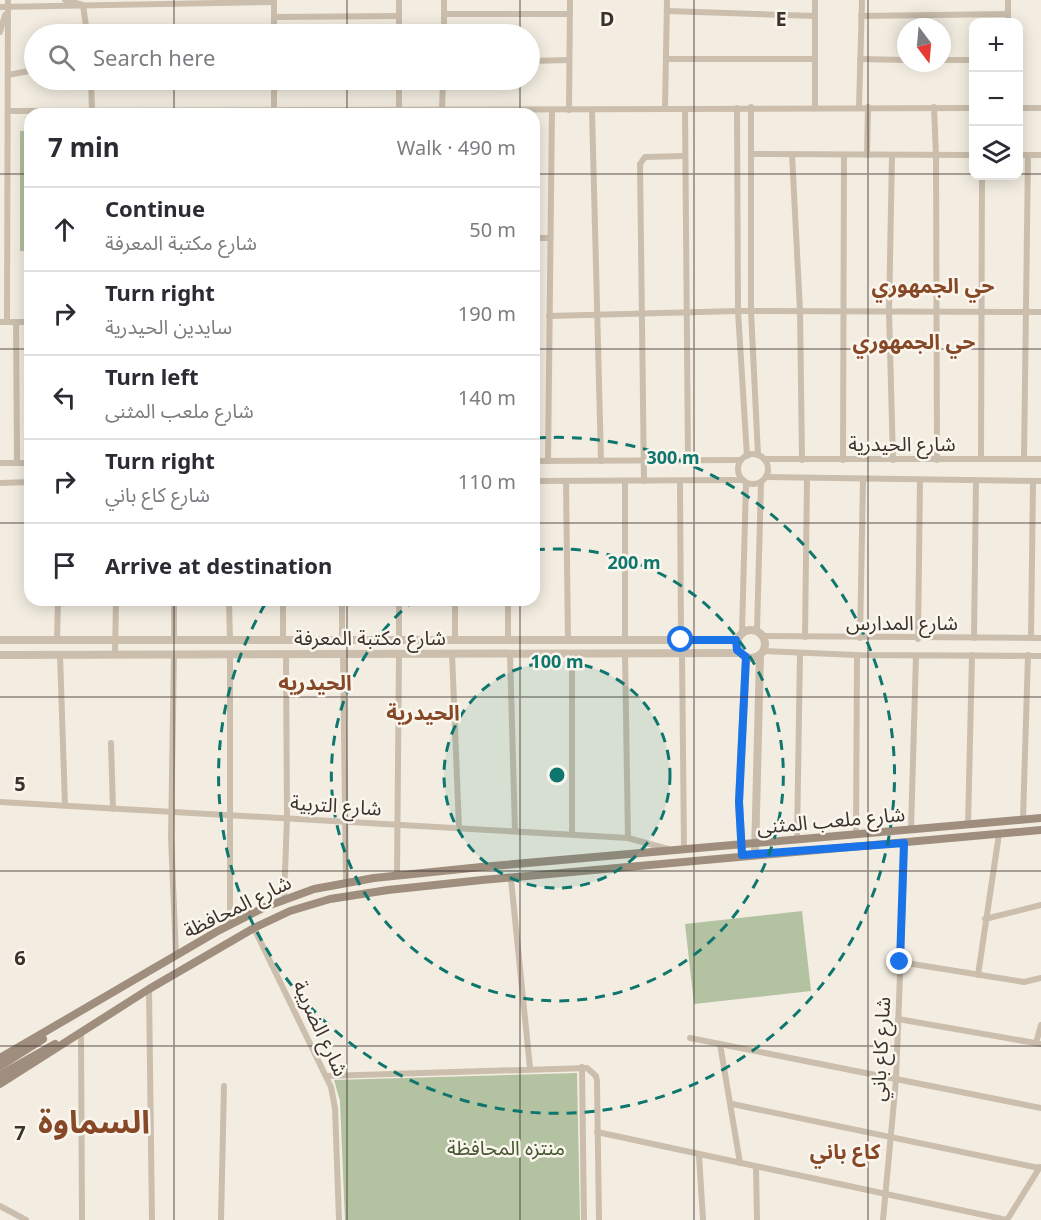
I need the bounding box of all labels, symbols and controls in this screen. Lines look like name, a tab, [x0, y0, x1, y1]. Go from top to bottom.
text: D	[600, 5, 614, 32]
text: E	[775, 5, 787, 32]
north arrow	[897, 18, 951, 72]
map controls	[969, 18, 1023, 180]
button: +	[969, 18, 1023, 72]
search box	[24, 24, 540, 90]
icon: search	[45, 41, 78, 74]
text: Search here	[93, 42, 215, 72]
button: −	[969, 72, 1023, 126]
button: layers	[969, 126, 1023, 180]
text: 7 min	[48, 129, 120, 165]
text: Walk · 490 m	[397, 134, 516, 161]
text: Continue	[105, 193, 205, 223]
icon: ahead	[48, 213, 81, 246]
text: 50 m	[469, 216, 516, 243]
text: شارع مكتبة المعرفة	[105, 229, 257, 256]
district label: حي الجمهوري	[871, 271, 995, 303]
text: Turn right	[105, 277, 215, 307]
icon: right	[48, 297, 81, 330]
text: 190 m	[458, 300, 516, 327]
text: سايدين الحيدرية	[105, 313, 232, 340]
district label: حي الجمهوري	[852, 327, 976, 359]
text: Turn left	[105, 361, 199, 391]
icon: left	[48, 381, 81, 414]
text: 140 m	[458, 384, 516, 411]
text: شارع ملعب المثنى	[105, 397, 254, 424]
street label: شارع الحيدرية	[848, 430, 956, 459]
text: Turn right	[105, 445, 215, 475]
text: 300 m	[646, 445, 700, 469]
icon: right	[48, 465, 81, 498]
text: 110 m	[458, 468, 516, 495]
text: شارع كاع باني	[105, 481, 210, 508]
icon: arrive	[48, 549, 81, 582]
text: Arrive at destination	[105, 550, 332, 580]
text: 200 m	[607, 550, 661, 574]
street label: شارع المدارس	[846, 609, 958, 638]
street label: شارع مكتبة المعرفة	[294, 624, 446, 653]
route start	[667, 626, 693, 652]
text: 100 m	[530, 649, 584, 673]
district label: الحيدريه	[278, 668, 352, 696]
district label: الحيدرية	[386, 698, 460, 726]
centre of rings	[547, 765, 567, 785]
text: 5	[14, 770, 26, 797]
street label: شارع التربية	[289, 788, 383, 824]
street label: شارع ملعب المثنى	[756, 800, 906, 842]
street label: شارع المحافظة	[178, 868, 296, 946]
text: 6	[14, 944, 26, 971]
route end	[886, 948, 912, 974]
street label: شارع الضريبة	[285, 976, 355, 1081]
street label: شارع كاع باني	[864, 996, 899, 1102]
district label: السماوة	[38, 1099, 150, 1142]
text: 7	[14, 1119, 26, 1146]
park label: منتزه المحافظة	[447, 1134, 565, 1161]
district label: كاع باني	[810, 1137, 881, 1169]

